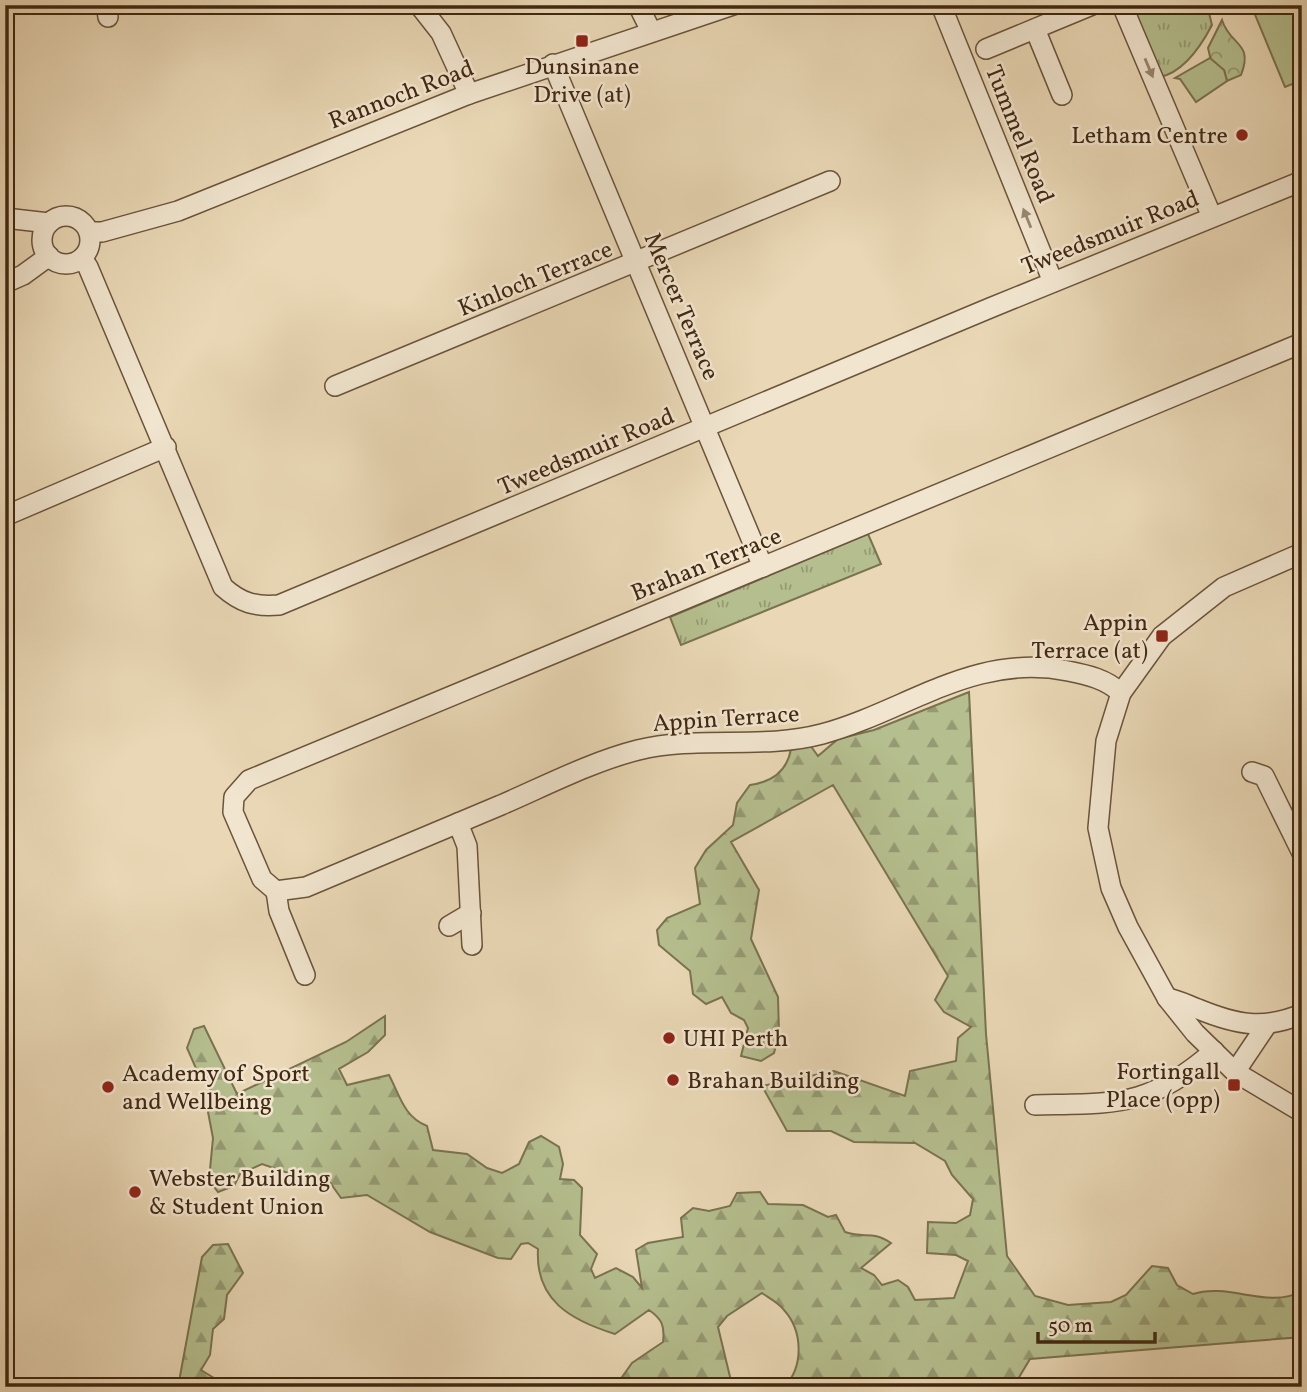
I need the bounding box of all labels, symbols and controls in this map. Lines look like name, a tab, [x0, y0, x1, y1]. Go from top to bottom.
marker: Dunsinane Drive (at)	[574, 33, 590, 49]
place label: Dunsinane Drive (at)	[525, 51, 639, 113]
street label: Rannoch Road	[324, 53, 479, 139]
one-way arrow	[1143, 58, 1155, 78]
street label: Tummel Road	[975, 61, 1061, 209]
place label: Letham Centre	[1071, 120, 1228, 154]
marker: Letham Centre	[1234, 127, 1250, 143]
street label: Tweedsmuir Road	[1017, 183, 1205, 285]
one-way arrow	[1022, 208, 1033, 229]
street label: Mercer Terrace	[634, 228, 727, 386]
street label: Kinloch Terrace	[453, 233, 618, 326]
street label: Tweedsmuir Road	[493, 400, 680, 505]
street label: Brahan Terrace	[626, 520, 787, 611]
place label: Appin Terrace (at)	[1031, 607, 1148, 669]
marker: Appin Terrace (at)	[1154, 628, 1170, 644]
street label: Appin Terrace	[652, 698, 801, 742]
place label: UHI Perth	[683, 1023, 788, 1057]
marker: UHI Perth	[661, 1030, 677, 1046]
place label: Fortingall Place (opp)	[1106, 1056, 1220, 1118]
place label: Academy of Sport and Wellbeing	[122, 1058, 310, 1120]
place label: Brahan Building	[687, 1065, 860, 1099]
marker: Brahan Building	[665, 1072, 681, 1088]
marker: Fortingall Place (opp)	[1226, 1077, 1242, 1093]
marker: Academy of Sport and Wellbeing	[100, 1079, 116, 1095]
place label: Webster Building & Student Union	[149, 1163, 331, 1225]
marker: Webster Building & Student Union	[127, 1184, 143, 1200]
scale bar	[1038, 1301, 1155, 1345]
text: 50 m	[1048, 1312, 1093, 1341]

